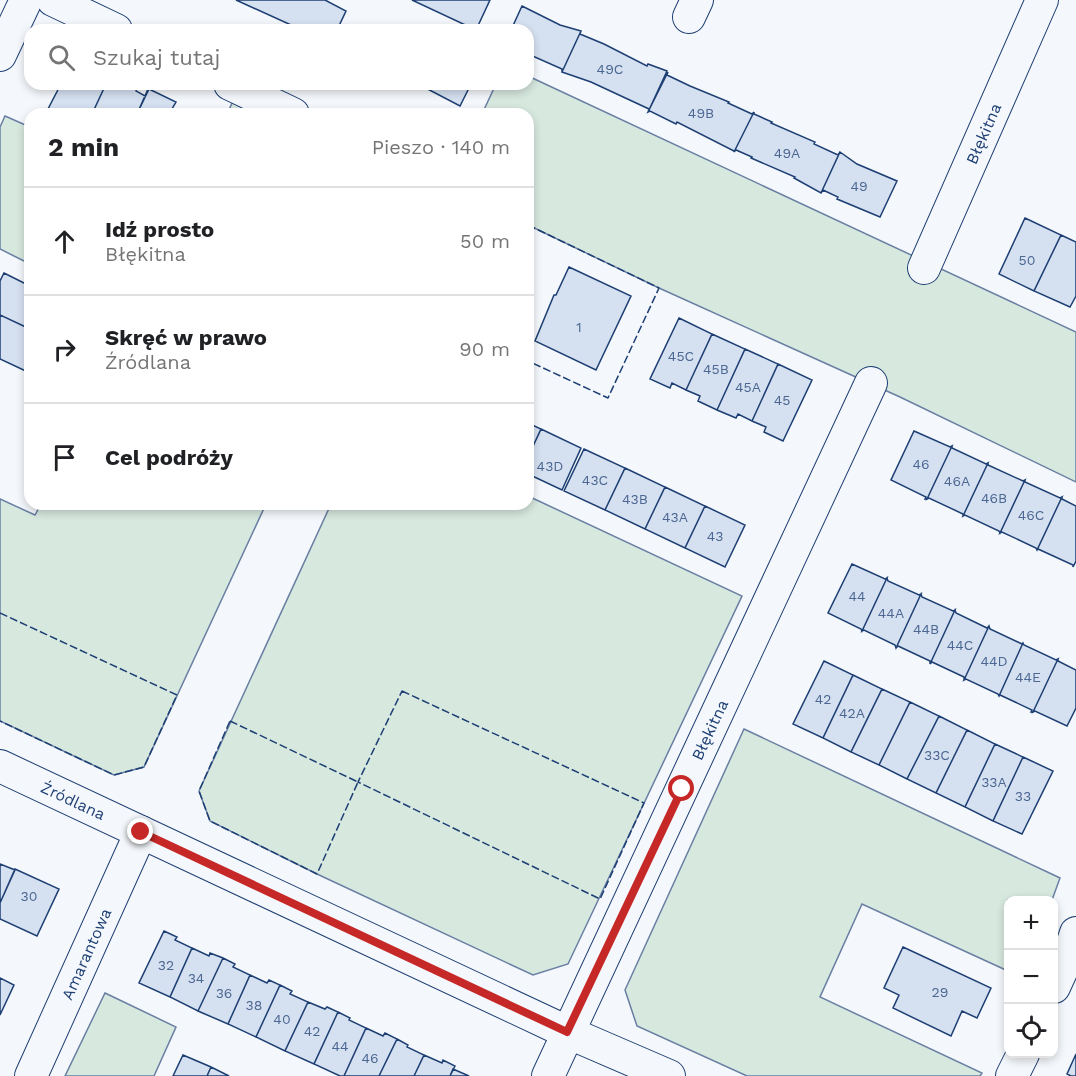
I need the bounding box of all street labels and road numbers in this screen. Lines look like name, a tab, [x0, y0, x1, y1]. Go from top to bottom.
street label: Błękitna	[962, 100, 1005, 167]
street label: Błękitna	[687, 696, 732, 763]
street label: Źródlana	[38, 777, 109, 824]
street label: Amarantowa	[57, 905, 115, 1003]

